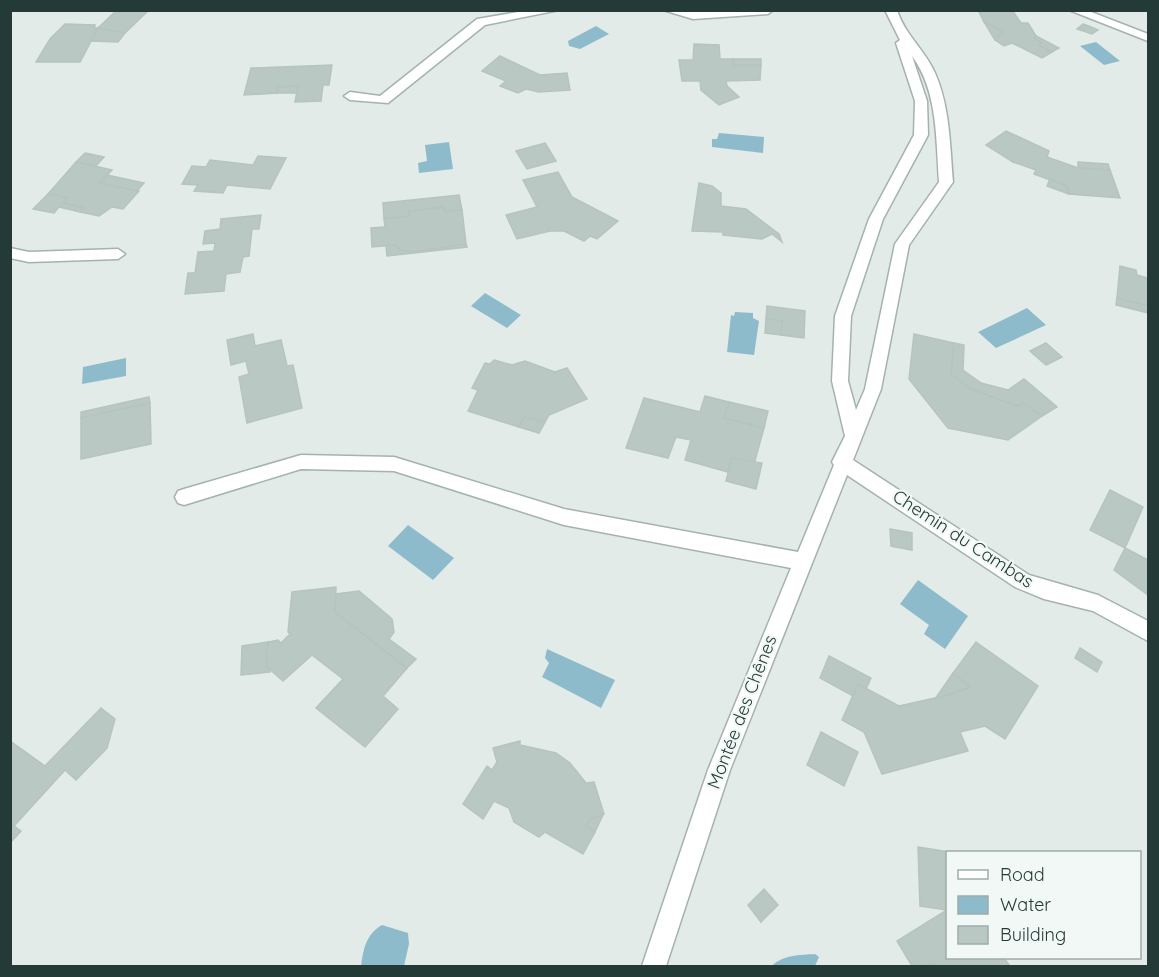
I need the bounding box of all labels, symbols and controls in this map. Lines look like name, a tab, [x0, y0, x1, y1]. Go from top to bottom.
street label: Chemin du Cambas	[888, 484, 1038, 593]
street label: Montée des Chênes	[702, 632, 781, 792]
legend	[946, 851, 1141, 959]
text: Road	[1000, 863, 1045, 886]
text: Water	[1000, 893, 1051, 916]
text: Building	[1000, 923, 1066, 946]

